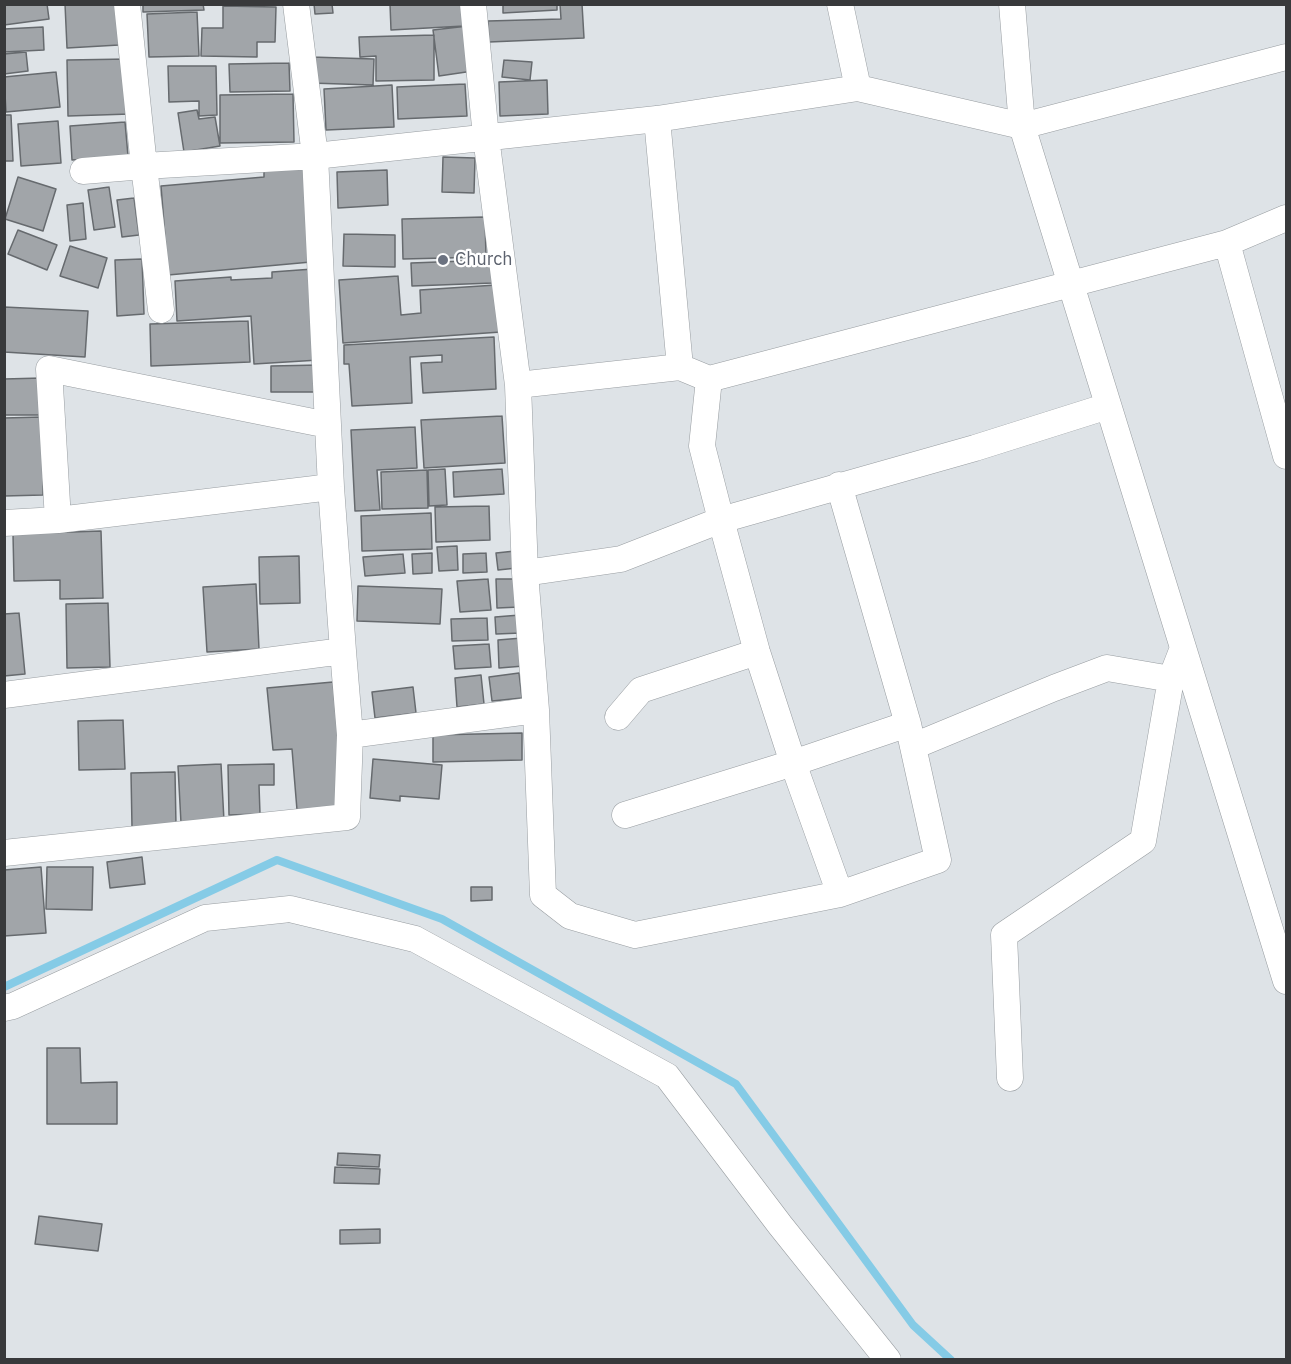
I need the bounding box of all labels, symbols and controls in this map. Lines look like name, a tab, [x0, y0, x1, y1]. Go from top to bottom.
place label: Church	[455, 249, 512, 271]
marker: Church	[436, 253, 450, 267]

